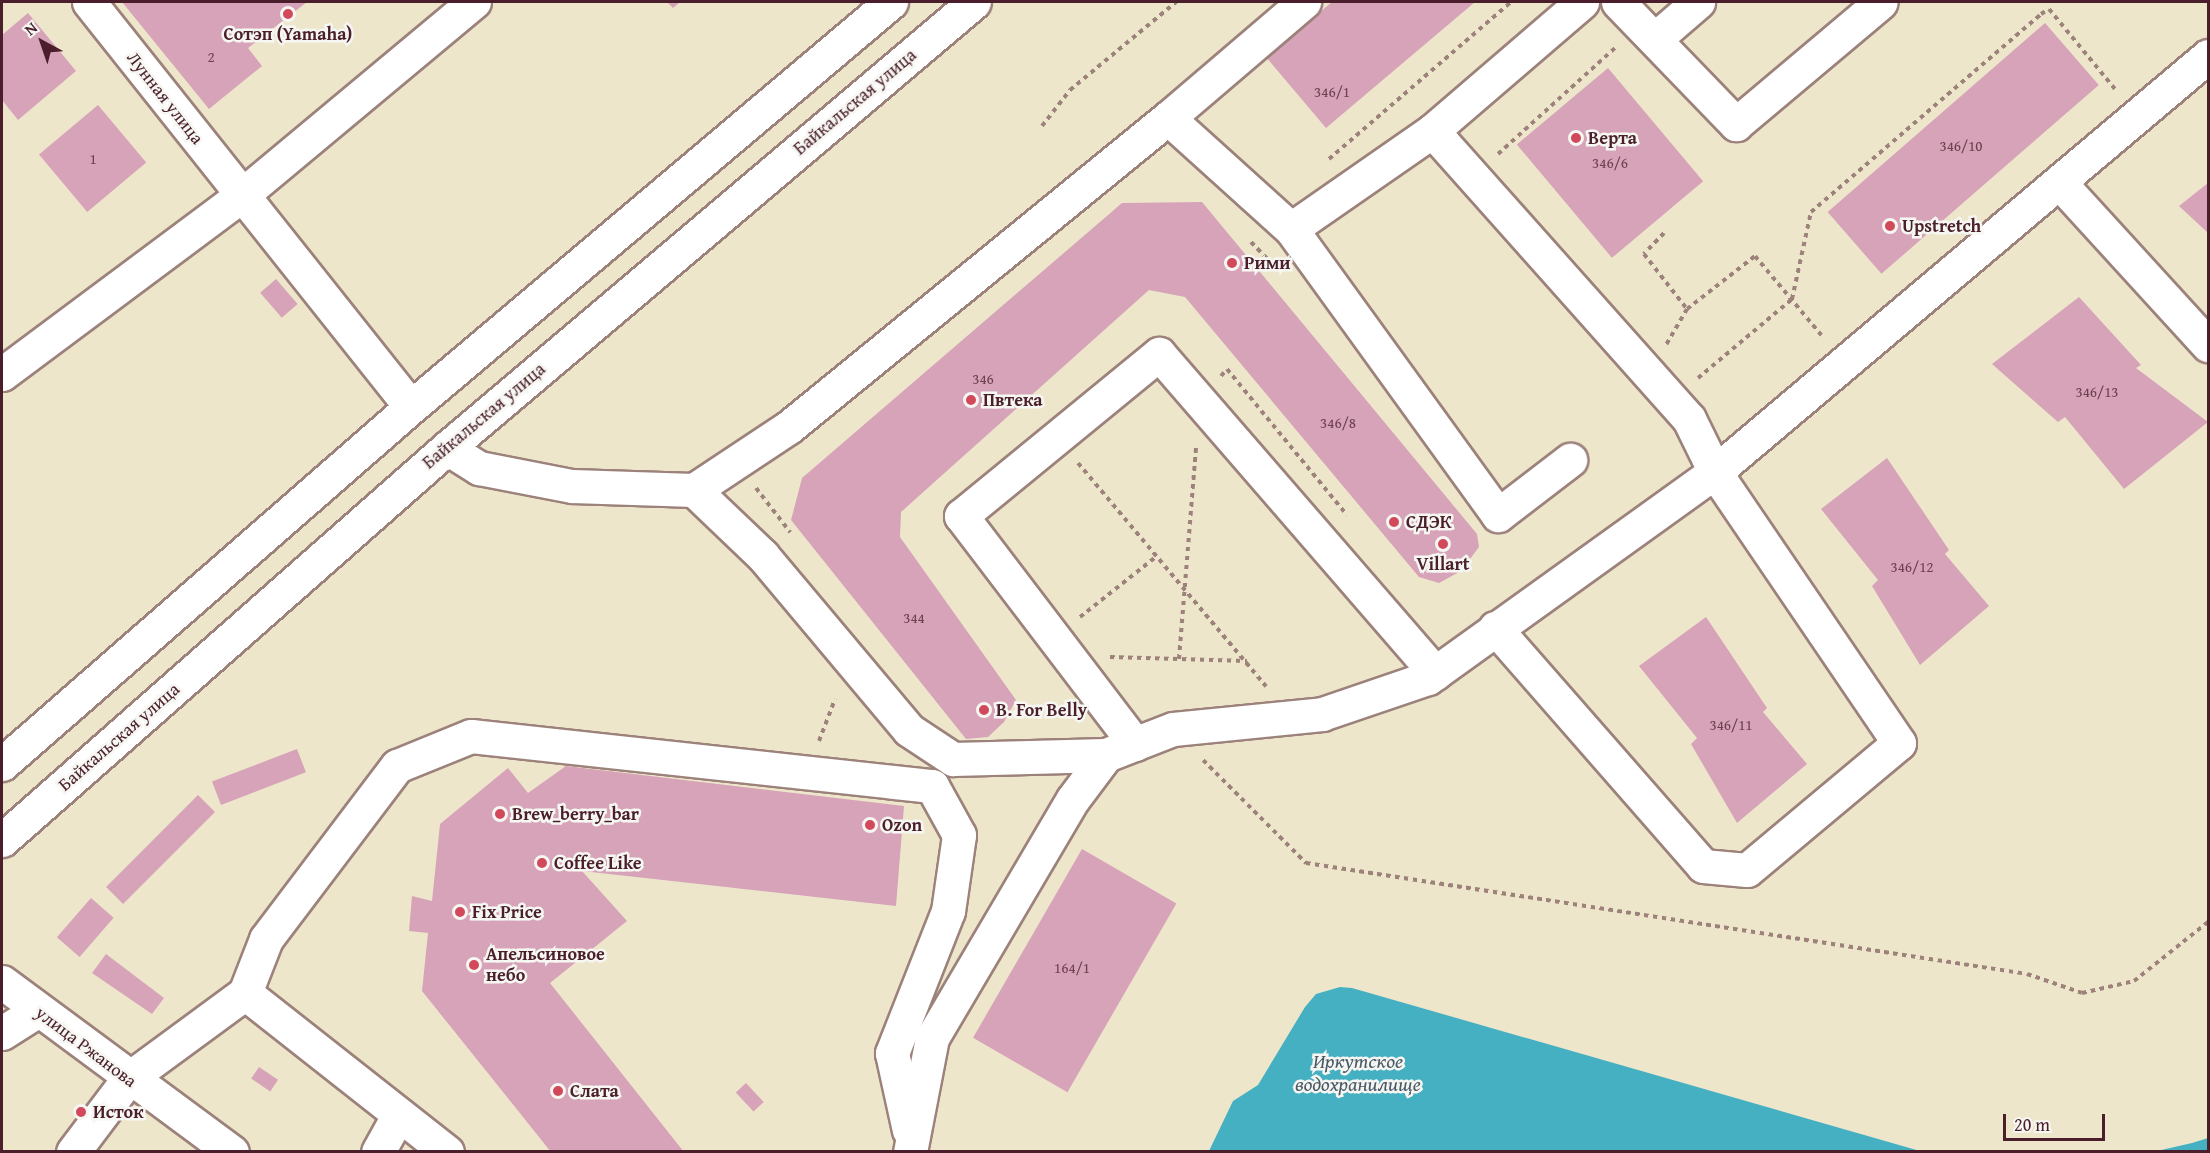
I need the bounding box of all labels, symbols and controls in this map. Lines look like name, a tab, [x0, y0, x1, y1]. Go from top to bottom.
marker: Сотэп (Yamaha)	[281, 7, 295, 21]
north arrow	[12, 12, 72, 72]
text: N	[19, 16, 42, 41]
place label: Сотэп (Yamaha)	[224, 23, 352, 45]
street label: Байкальская улица	[789, 44, 921, 160]
street label: Лунная улица	[122, 47, 208, 149]
house number: 2	[207, 48, 215, 66]
house number: 346/1	[1314, 83, 1350, 101]
place label: Верта	[1588, 127, 1637, 149]
marker: Верта	[1569, 131, 1583, 145]
house number: 346/10	[1939, 137, 1983, 155]
house number: 1	[89, 150, 97, 168]
house number: 346/6	[1592, 154, 1628, 172]
place label: Upstretch	[1902, 215, 1981, 237]
marker: Upstretch	[1883, 219, 1897, 233]
place label: Рими	[1244, 252, 1291, 274]
marker: Рими	[1225, 256, 1239, 270]
street label: Байкальская улица	[418, 358, 550, 474]
house number: 346	[972, 370, 994, 388]
house number: 346/13	[2075, 383, 2119, 401]
place label: Пвтека	[983, 389, 1043, 411]
marker: Пвтека	[964, 393, 978, 407]
house number: 346/8	[1320, 414, 1356, 432]
place label: СДЭК	[1406, 511, 1452, 533]
marker: СДЭК	[1387, 515, 1401, 529]
marker: Villart	[1436, 537, 1450, 551]
place label: Villart	[1416, 553, 1470, 575]
house number: 346/12	[1890, 558, 1934, 576]
house number: 344	[903, 609, 925, 627]
street label: Байкальская улица	[54, 678, 184, 796]
place label: B. For Belly	[996, 699, 1087, 721]
marker: B. For Belly	[977, 703, 991, 717]
house number: 346/11	[1709, 716, 1753, 734]
place label: Brew_berry_bar	[512, 803, 639, 825]
marker: Brew_berry_bar	[493, 807, 507, 821]
place label: Ozon	[882, 814, 922, 836]
marker: Ozon	[863, 818, 877, 832]
place label: Coffee Like	[554, 852, 642, 874]
marker: Coffee Like	[535, 856, 549, 870]
place label: Fix Price	[472, 901, 542, 923]
marker: Fix Price	[453, 905, 467, 919]
place label: Апельсиновое небо	[486, 944, 605, 986]
marker: Апельсиновое небо	[467, 958, 481, 972]
house number: 164/1	[1054, 959, 1090, 977]
street label: улица Ржанова	[31, 1002, 141, 1092]
water label: Иркутское водохранилище	[1295, 1049, 1421, 1096]
place label: Слата	[570, 1080, 619, 1102]
marker: Слата	[551, 1084, 565, 1098]
place label: Исток	[93, 1101, 143, 1123]
scale bar	[2006, 1102, 2108, 1140]
marker: Исток	[74, 1105, 88, 1119]
text: 20 m	[2014, 1111, 2050, 1138]

